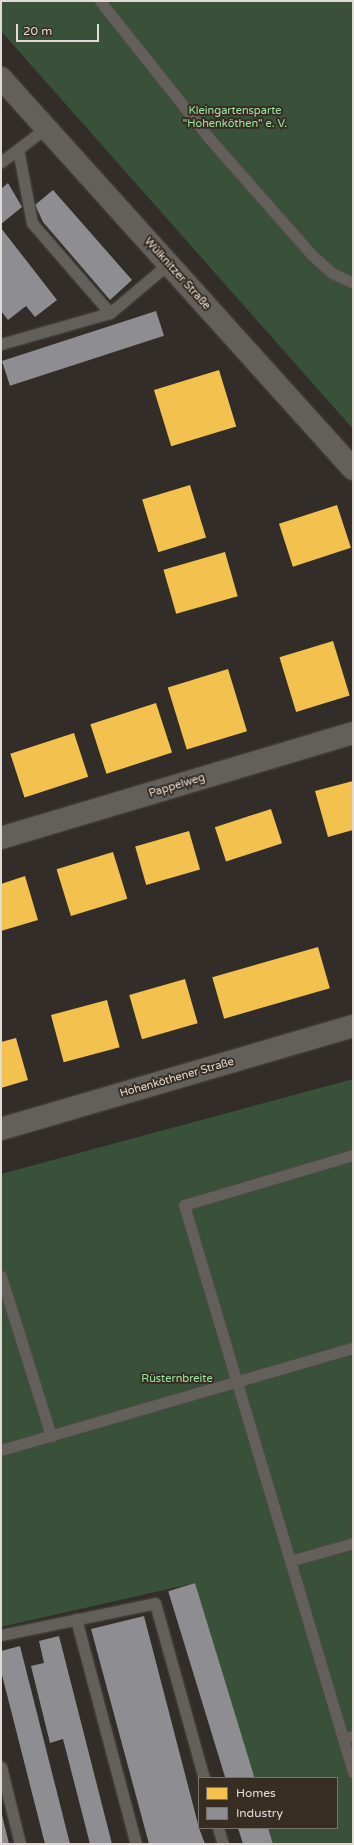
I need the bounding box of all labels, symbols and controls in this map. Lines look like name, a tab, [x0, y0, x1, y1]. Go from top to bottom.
scale bar	[18, 16, 101, 42]
text: 20 m	[23, 24, 52, 38]
park label: Kleingartensparte "Hohenköthen" e. V.	[183, 105, 287, 131]
street label: Wülknitzer Straße	[141, 235, 213, 313]
street label: Pappelweg	[147, 771, 207, 801]
street label: Hohenköthener Straße	[118, 1055, 236, 1101]
park label: Rüsternbreite	[141, 1372, 213, 1386]
legend	[198, 1777, 338, 1829]
text: Homes	[236, 1786, 276, 1800]
text: Industry	[236, 1806, 283, 1820]

